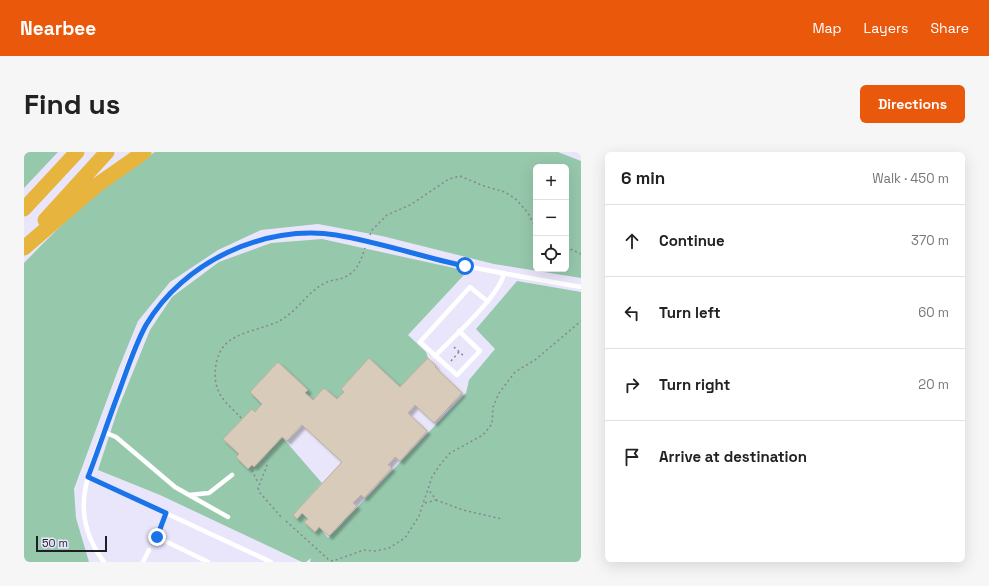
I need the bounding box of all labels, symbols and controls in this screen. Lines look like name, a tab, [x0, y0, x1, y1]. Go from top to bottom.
text: Nearbee	[20, 16, 96, 41]
text: Map	[812, 19, 842, 37]
text: Layers	[864, 19, 908, 37]
text: Share	[930, 19, 969, 37]
button: Directions	[860, 85, 965, 123]
text: Find us	[24, 86, 121, 122]
map controls	[533, 164, 569, 272]
button: +	[533, 164, 569, 200]
text: 6 min	[621, 167, 665, 189]
text: Walk · 450 m	[872, 170, 949, 187]
button: −	[533, 200, 569, 236]
icon: ahead	[621, 230, 643, 252]
text: Continue	[659, 231, 725, 250]
text: 370 m	[911, 232, 949, 249]
button: locate	[533, 236, 569, 272]
route start	[456, 257, 474, 275]
icon: left	[621, 302, 643, 324]
text: Turn left	[659, 303, 721, 322]
text: 60 m	[918, 304, 949, 321]
icon: right	[621, 374, 643, 396]
text: Turn right	[659, 375, 730, 394]
text: 20 m	[918, 376, 949, 393]
icon: arrive	[621, 446, 643, 468]
text: Arrive at destination	[659, 447, 807, 466]
route end	[148, 528, 166, 546]
scale bar	[36, 534, 107, 553]
text: 50 m	[42, 536, 68, 550]

